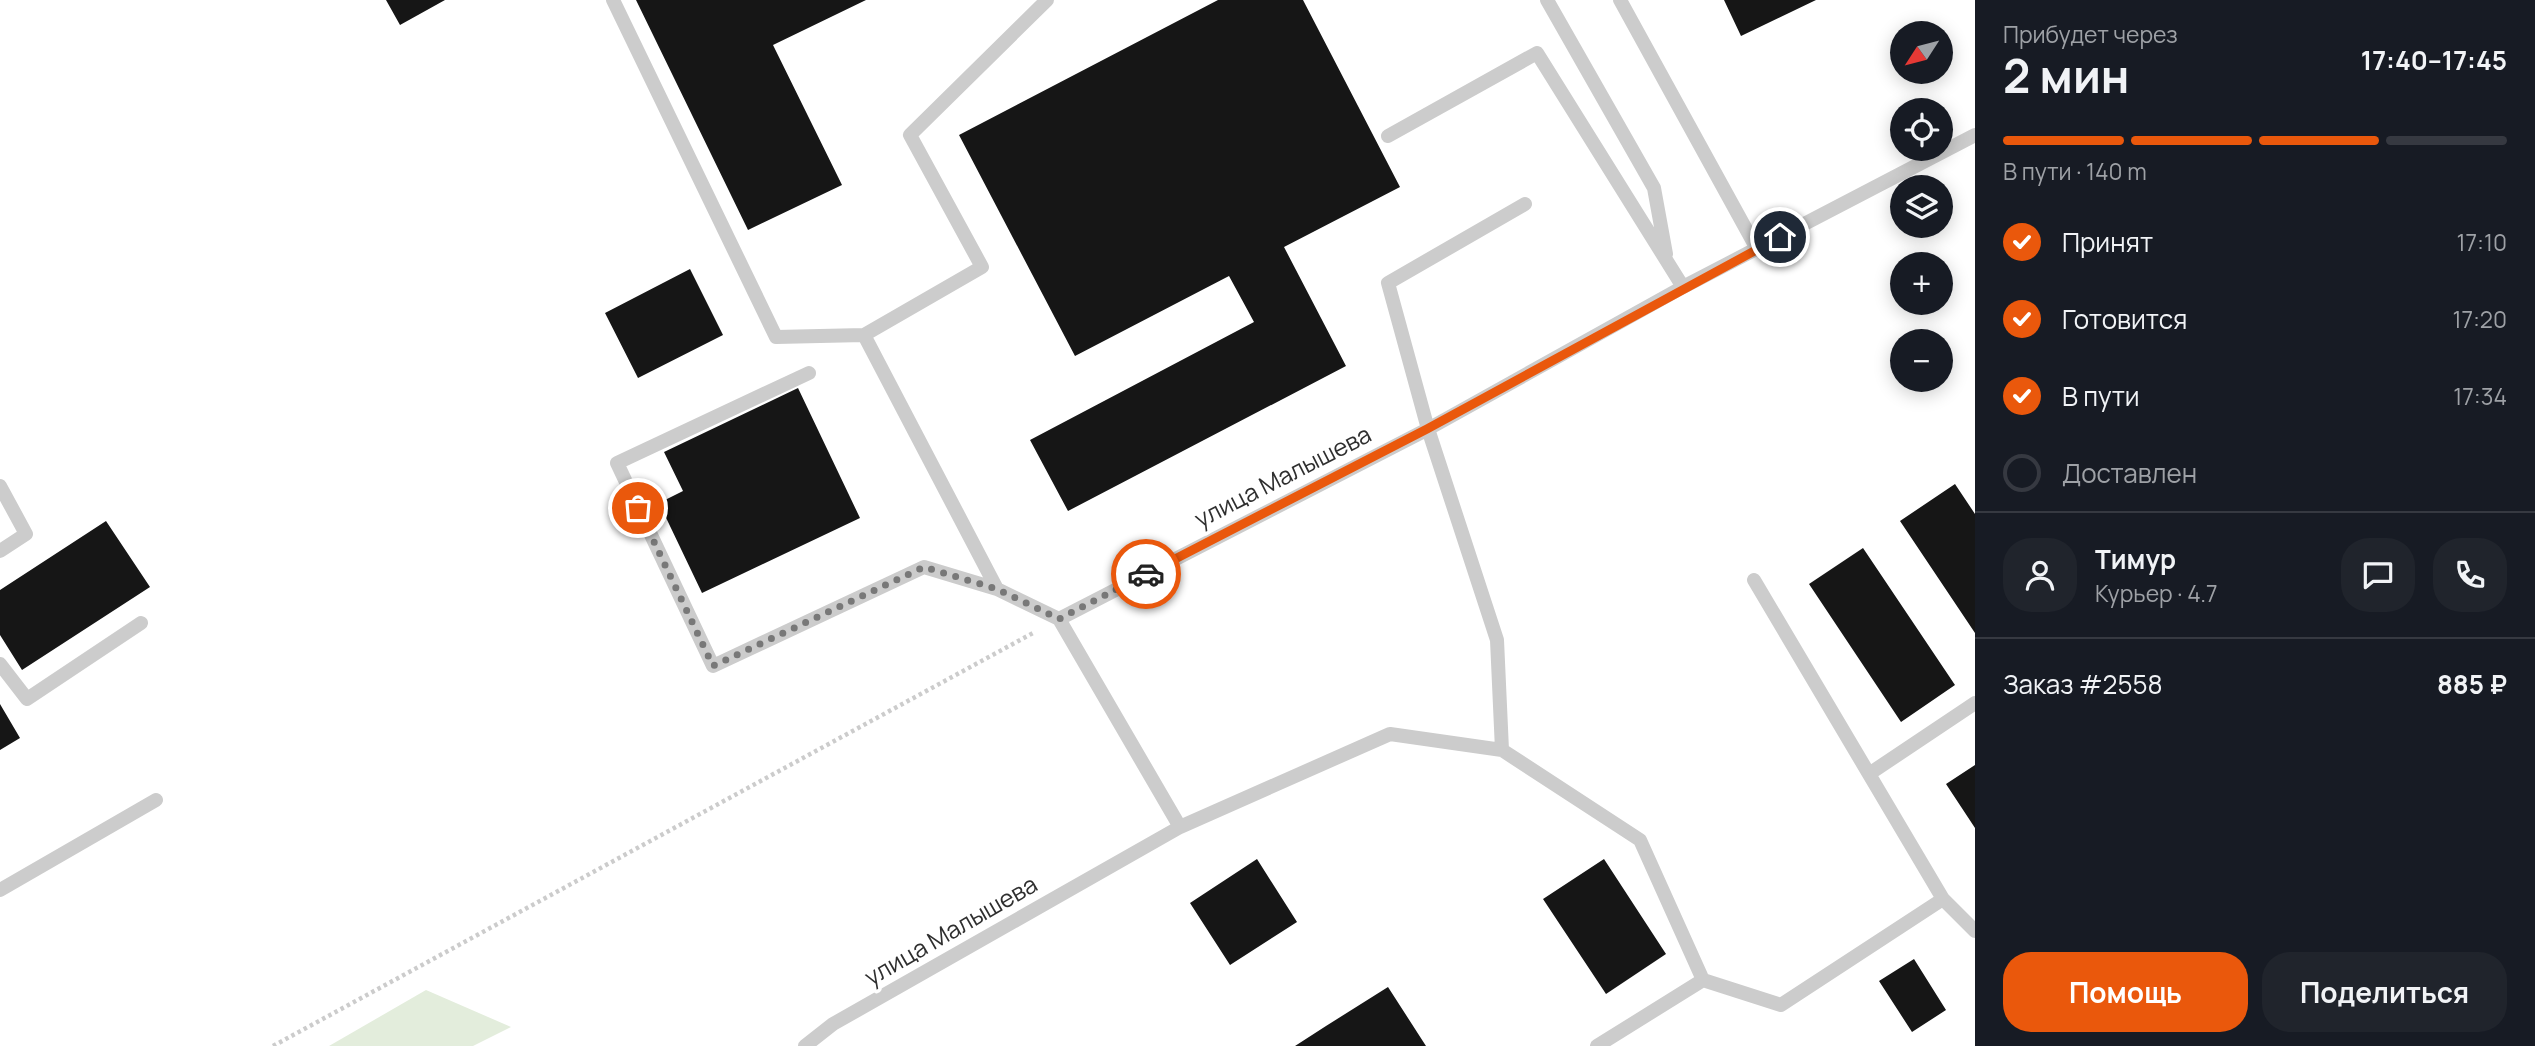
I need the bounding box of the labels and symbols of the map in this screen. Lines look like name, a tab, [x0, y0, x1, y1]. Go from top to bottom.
north arrow	[1890, 21, 1953, 84]
pin	[1750, 207, 1810, 267]
street label: улица Малышева	[1188, 417, 1376, 534]
pin	[608, 478, 668, 538]
courier	[1111, 539, 1181, 609]
street label: улица Малышева	[858, 867, 1043, 993]

